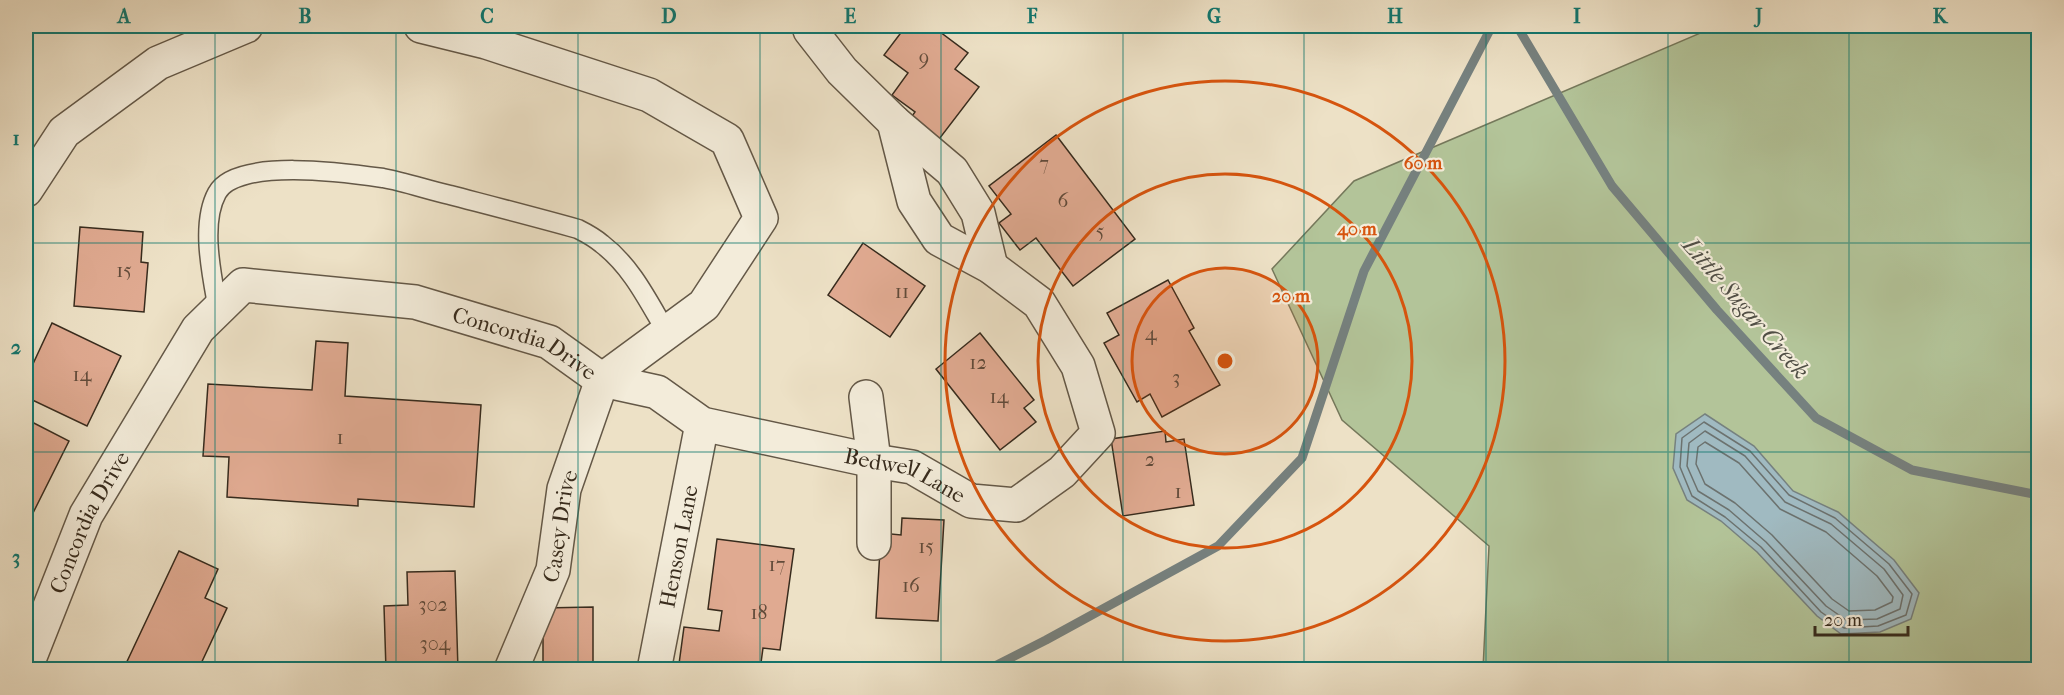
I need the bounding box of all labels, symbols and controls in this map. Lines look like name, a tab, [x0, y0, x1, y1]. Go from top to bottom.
text: A	[116, 5, 132, 28]
text: B	[298, 5, 312, 28]
text: C	[480, 5, 494, 28]
text: D	[661, 5, 677, 28]
text: E	[844, 5, 856, 28]
text: F	[1026, 5, 1038, 28]
text: G	[1207, 5, 1221, 28]
text: H	[1387, 5, 1403, 28]
text: I	[1573, 5, 1581, 28]
text: J	[1753, 5, 1763, 28]
text: K	[1933, 5, 1949, 28]
house number: 9	[919, 47, 929, 70]
text: 1	[12, 127, 20, 150]
house number: 7	[1039, 152, 1049, 175]
text: 60 m	[1404, 153, 1443, 174]
house number: 6	[1058, 189, 1069, 212]
text: 40 m	[1336, 219, 1378, 240]
house number: 5	[1096, 220, 1104, 243]
water label: Little Sugar Creek	[1675, 230, 1815, 385]
house number: 15	[116, 259, 132, 282]
house number: 11	[895, 280, 909, 303]
text: 20 m	[1272, 286, 1311, 307]
street label: Concordia Drive	[449, 302, 601, 386]
house number: 4	[1145, 322, 1158, 345]
text: 2	[11, 336, 21, 359]
house number: 12	[969, 351, 987, 374]
centre of rings	[1215, 351, 1235, 371]
house number: 14	[73, 363, 93, 386]
house number: 3	[1172, 366, 1180, 389]
house number: 14	[990, 385, 1010, 408]
house number: 1	[336, 426, 344, 449]
street label: Bedwell Lane	[842, 443, 970, 509]
street label: Concordia Drive	[44, 447, 135, 598]
house number: 2	[1145, 448, 1155, 471]
street label: Casey Drive	[537, 466, 584, 587]
house number: 1	[1174, 480, 1182, 503]
street label: Henson Lane	[654, 483, 704, 610]
house number: 15	[918, 535, 934, 558]
text: 3	[12, 546, 20, 569]
house number: 17	[769, 553, 786, 576]
house number: 16	[902, 574, 920, 597]
house number: 302	[418, 593, 448, 616]
scale bar	[1815, 599, 1908, 637]
house number: 18	[750, 601, 768, 624]
text: 20 m	[1824, 610, 1862, 631]
house number: 304	[420, 632, 452, 655]

